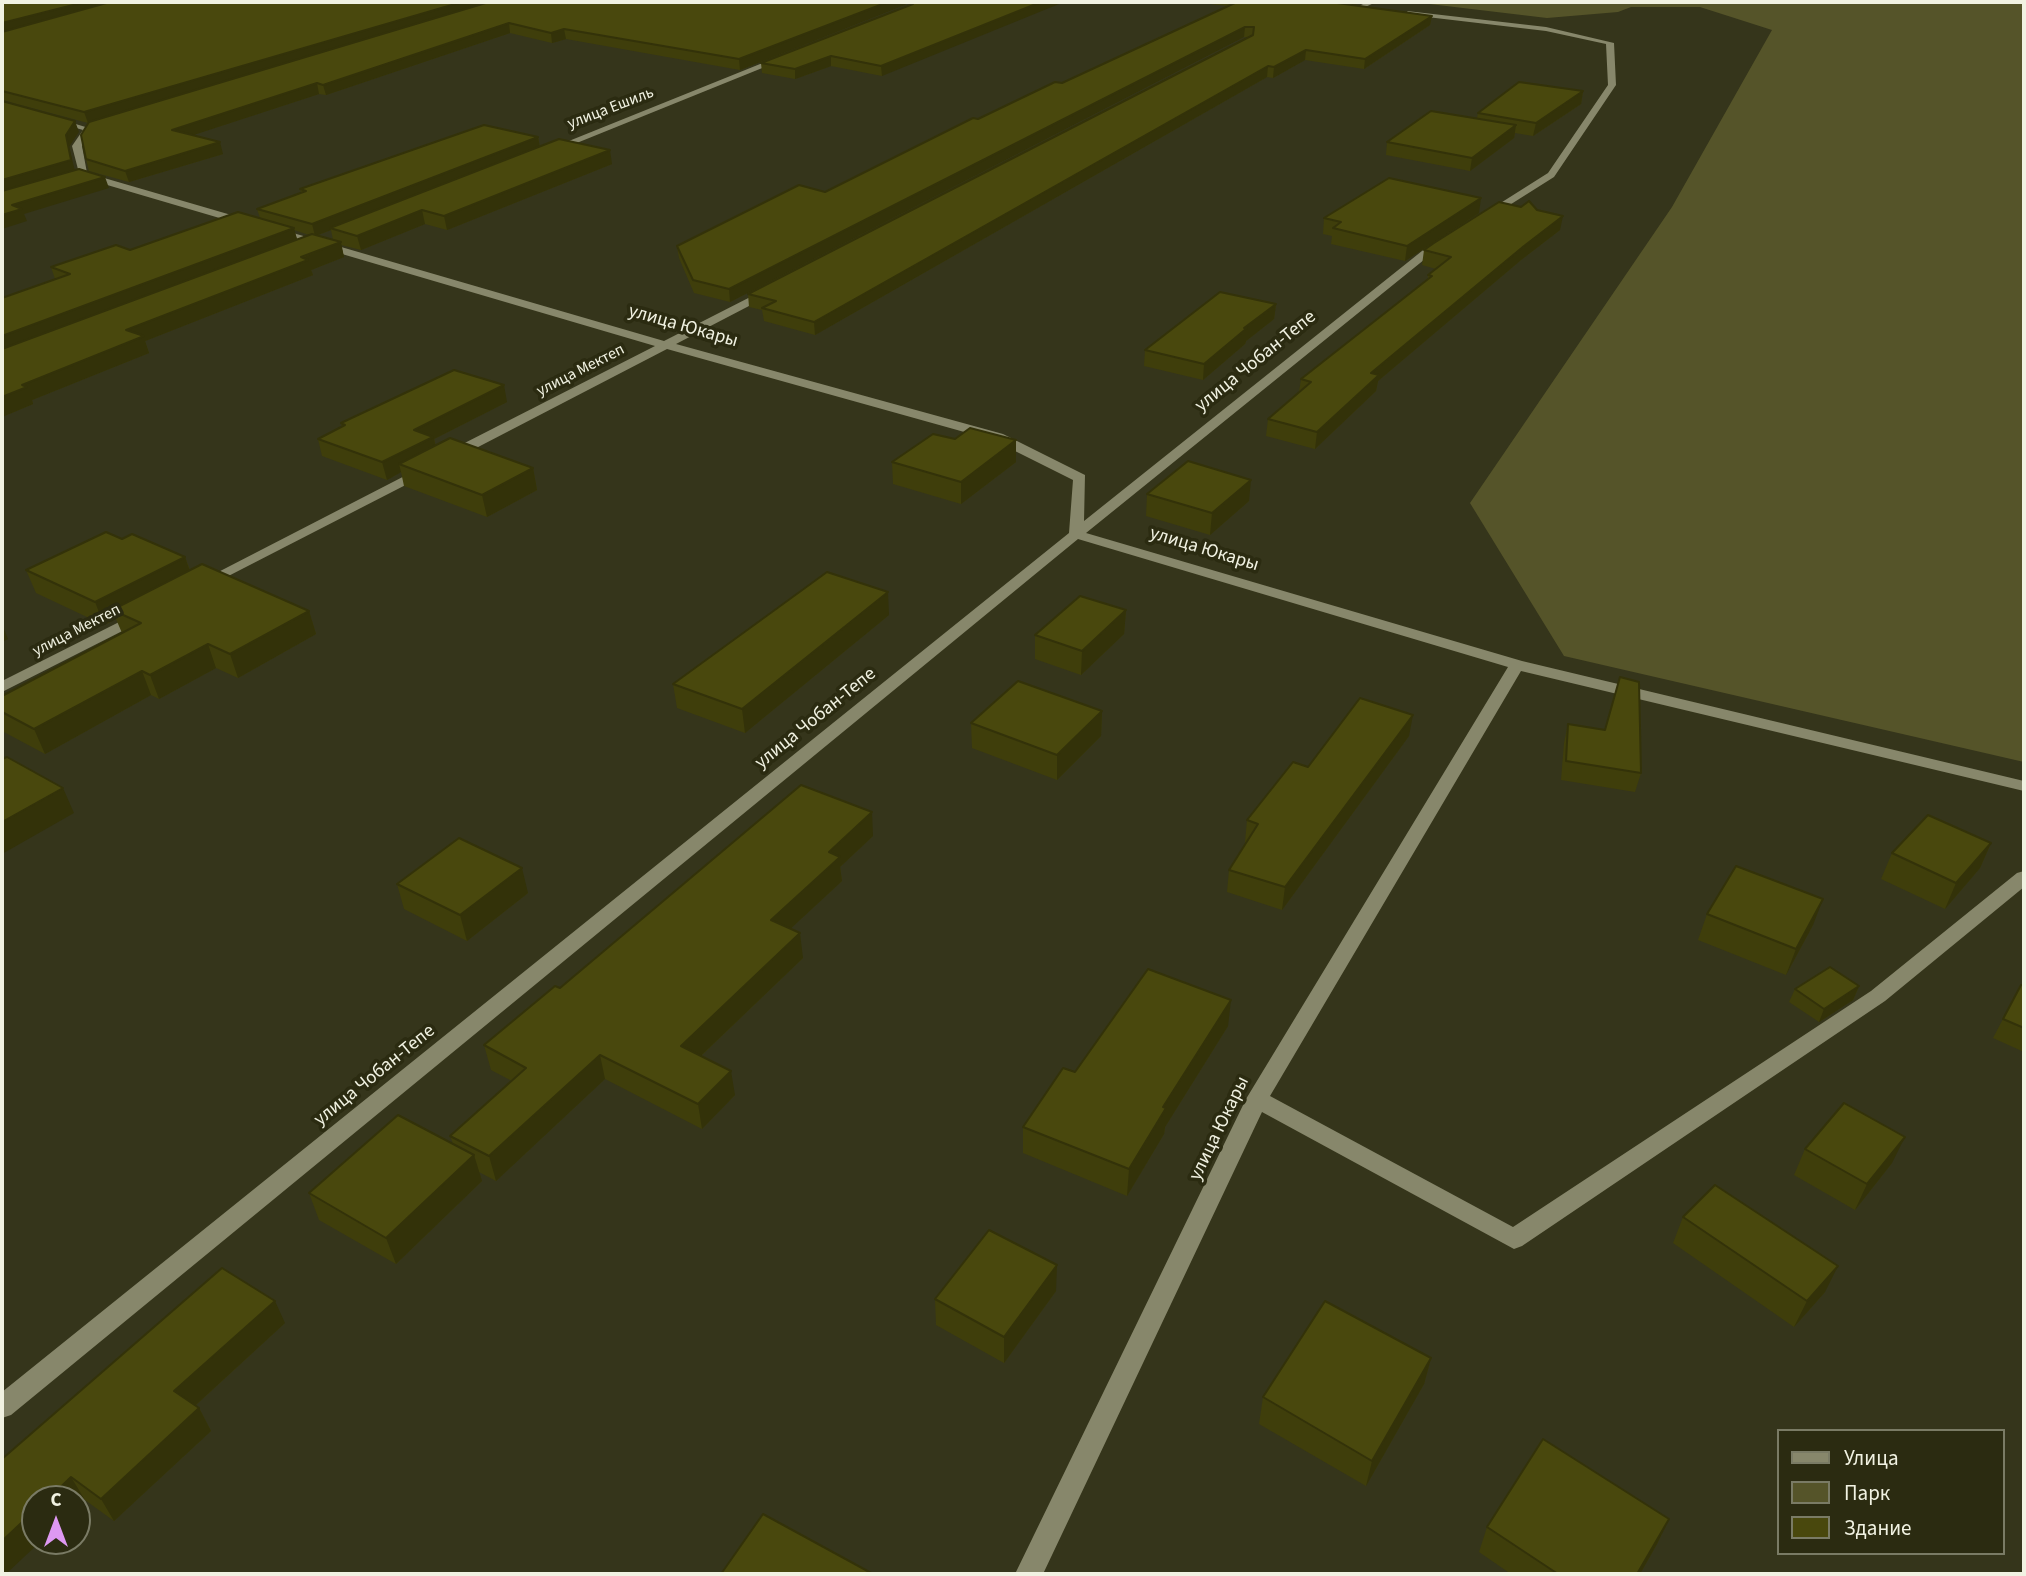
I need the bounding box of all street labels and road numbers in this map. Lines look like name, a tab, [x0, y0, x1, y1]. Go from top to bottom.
street label: улица Ешиль	[565, 84, 657, 134]
street label: улица Юкары	[626, 300, 740, 354]
street label: улица Чобан-Тепе	[1191, 306, 1321, 418]
street label: улица Мектеп	[534, 341, 628, 401]
street label: улица Юкары	[1147, 523, 1261, 577]
street label: улица Мектеп	[30, 601, 124, 661]
street label: улица Чобан-Тепе	[751, 663, 881, 775]
street label: улица Чобан-Тепе	[310, 1020, 440, 1132]
street label: улица Юкары	[1185, 1073, 1255, 1185]

